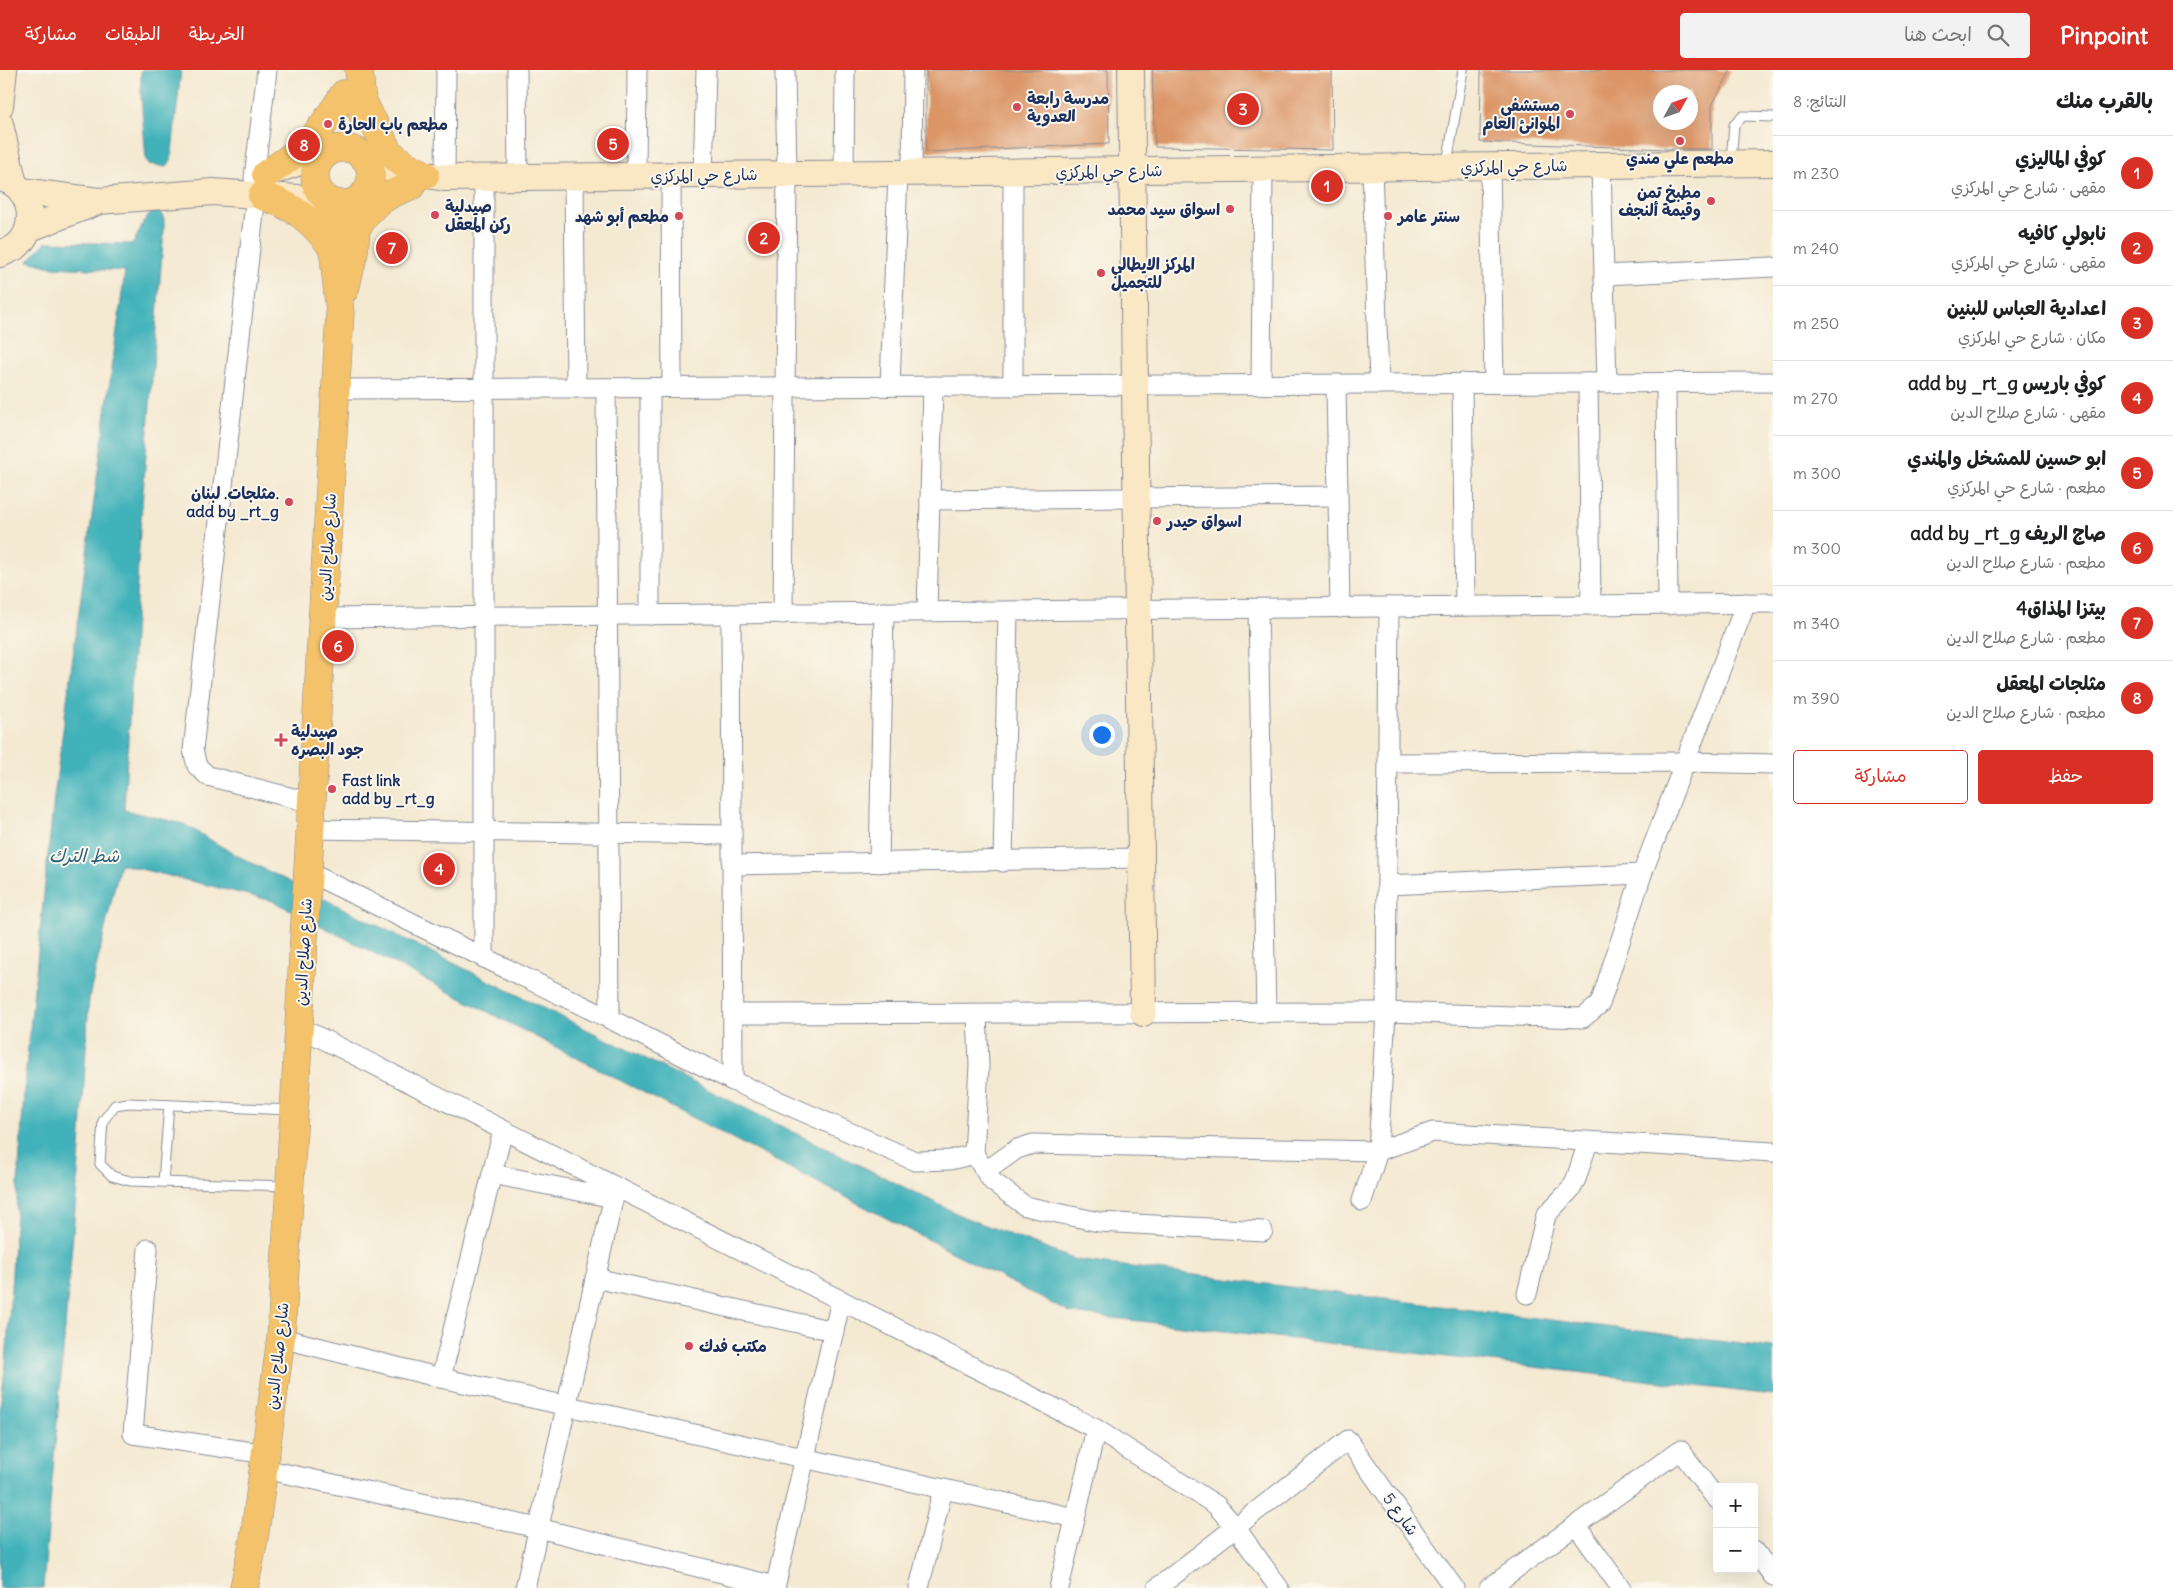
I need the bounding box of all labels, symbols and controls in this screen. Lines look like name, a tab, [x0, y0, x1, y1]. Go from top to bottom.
search box	[1680, 13, 2030, 58]
text: Pinpoint	[2060, 20, 2148, 50]
icon: search	[1984, 21, 2012, 49]
text: مشاركة	[25, 22, 77, 45]
text: الطبقات	[105, 22, 161, 45]
text: الخريطة	[189, 22, 245, 45]
text: ابحث هنا	[1904, 22, 1972, 46]
north arrow	[1653, 85, 1698, 130]
text: بالقرب منك	[2056, 87, 2153, 114]
place label: مدرسة رابعة العدوية	[1027, 88, 1109, 127]
pin: 3	[1227, 90, 1259, 128]
text: النتائج: 8	[1793, 91, 1847, 111]
place label: مستشفى الموانئ العام	[1483, 95, 1560, 136]
marker: مدرسة رابعة العدوية	[1011, 101, 1023, 113]
marker: مستشفى الموانئ العام	[1564, 108, 1576, 120]
place label: مطعم باب الحارة	[338, 114, 448, 137]
marker: مطعم باب الحارة	[322, 118, 334, 130]
pin: 5	[597, 125, 629, 163]
pin: 8	[288, 126, 320, 164]
marker: مطعم علي مندي	[1674, 135, 1686, 147]
text: كوفي الماليزي	[2015, 146, 2106, 170]
place label: مطعم علي مندي	[1626, 148, 1734, 173]
street label: شارع حي المركزي	[1460, 155, 1568, 182]
street label: شارع حي المركزي	[1055, 160, 1163, 187]
text: 230 m	[1793, 163, 1839, 183]
text: 1	[2134, 163, 2140, 183]
street label: شارع حي المركزي	[650, 164, 758, 191]
pin: 1	[1311, 167, 1343, 205]
text: مقهى · شارع حي المركزي	[1951, 177, 2106, 197]
place label: مطبخ تمن وقيمة ألنجف	[1618, 182, 1701, 221]
marker: مطبخ تمن وقيمة ألنجف	[1705, 195, 1717, 207]
place label: صيدلية ركن المعقل	[445, 196, 511, 234]
place label: اسواق سيد محمد	[1108, 199, 1220, 220]
marker: اسواق سيد محمد	[1224, 203, 1236, 215]
place label: مطعم أبو شهد	[575, 206, 669, 229]
place label: سنتر عامر	[1396, 206, 1460, 226]
marker: صيدلية ركن المعقل	[429, 209, 441, 221]
marker: مطعم أبو شهد	[673, 210, 685, 222]
marker: سنتر عامر	[1382, 210, 1394, 222]
pin: 2	[748, 219, 780, 257]
text: نابولي كافيه	[2018, 221, 2106, 245]
pin: 7	[376, 229, 408, 267]
text: 240 m	[1793, 238, 1839, 258]
text: 2	[2133, 238, 2141, 258]
text: مقهى · شارع حي المركزي	[1951, 252, 2106, 272]
place label: المركز الايطالي للتجميل	[1111, 254, 1195, 292]
marker: المركز الايطالي للتجميل	[1095, 267, 1107, 279]
text: اعدادية العباس للبنين	[1947, 296, 2106, 320]
text: 250 m	[1793, 313, 1839, 333]
text: 3	[2132, 313, 2142, 333]
text: مكان · شارع حي المركزي	[1958, 327, 2106, 347]
text: كوفي باريس add by _rt_g	[1908, 371, 2106, 395]
text: 270 m	[1793, 388, 1838, 408]
text: 4	[2132, 388, 2142, 408]
text: مقهى · شارع صلاح الدين	[1950, 402, 2106, 422]
text: ابو حسين للمشخل والمندي	[1907, 446, 2106, 470]
text: 300 m	[1793, 463, 1841, 483]
text: 5	[2132, 463, 2142, 483]
text: مطعم · شارع حي المركزي	[1947, 477, 2106, 497]
place label: مثلجات. لبنان. add by _rt_g	[186, 483, 279, 522]
street label: شارع صلاح الدين	[314, 493, 342, 602]
marker: مثلجات. لبنان. add by _rt_g	[283, 496, 295, 508]
place label: اسواق حيدر	[1165, 511, 1242, 532]
marker: اسواق حيدر	[1151, 515, 1163, 527]
text: صاج الريف add by _rt_g	[1910, 521, 2106, 545]
text: 300 m	[1793, 538, 1841, 558]
text: 6	[2132, 538, 2142, 558]
text: مطعم · شارع صلاح الدين	[1946, 552, 2106, 572]
text: بيتزا المذاق4	[2016, 596, 2106, 620]
text: 340 m	[1793, 613, 1840, 633]
text: 7	[2133, 613, 2141, 633]
pin: 6	[322, 627, 354, 665]
text: مطعم · شارع صلاح الدين	[1946, 627, 2106, 647]
text: مثلجات المعقل	[1996, 671, 2106, 695]
text: 390 m	[1793, 688, 1840, 708]
text: 8	[2132, 688, 2142, 708]
text: مطعم · شارع صلاح الدين	[1946, 702, 2106, 722]
place label: صيدلية جود البصره	[291, 721, 364, 760]
your location	[1089, 722, 1115, 748]
marker: صيدلية جود البصره	[275, 734, 287, 746]
button: مشاركة	[1793, 750, 1968, 804]
button: حفظ	[1978, 750, 2153, 804]
place label: Fast link add by _rt_g	[342, 770, 435, 809]
marker: Fast link add by _rt_g	[326, 783, 338, 795]
water label: شط الترك	[49, 844, 120, 867]
pin: 4	[423, 850, 455, 888]
street label: شارع صلاح الدين	[290, 898, 318, 1007]
street label: شارع صلاح الدين	[261, 1301, 295, 1411]
place label: مكتب فدك	[699, 1336, 767, 1356]
marker: مكتب فدك	[683, 1340, 695, 1352]
map controls	[1713, 1483, 1758, 1573]
button: +	[1713, 1483, 1758, 1528]
street label: شارع 5	[1377, 1489, 1423, 1540]
button: −	[1713, 1528, 1758, 1573]

